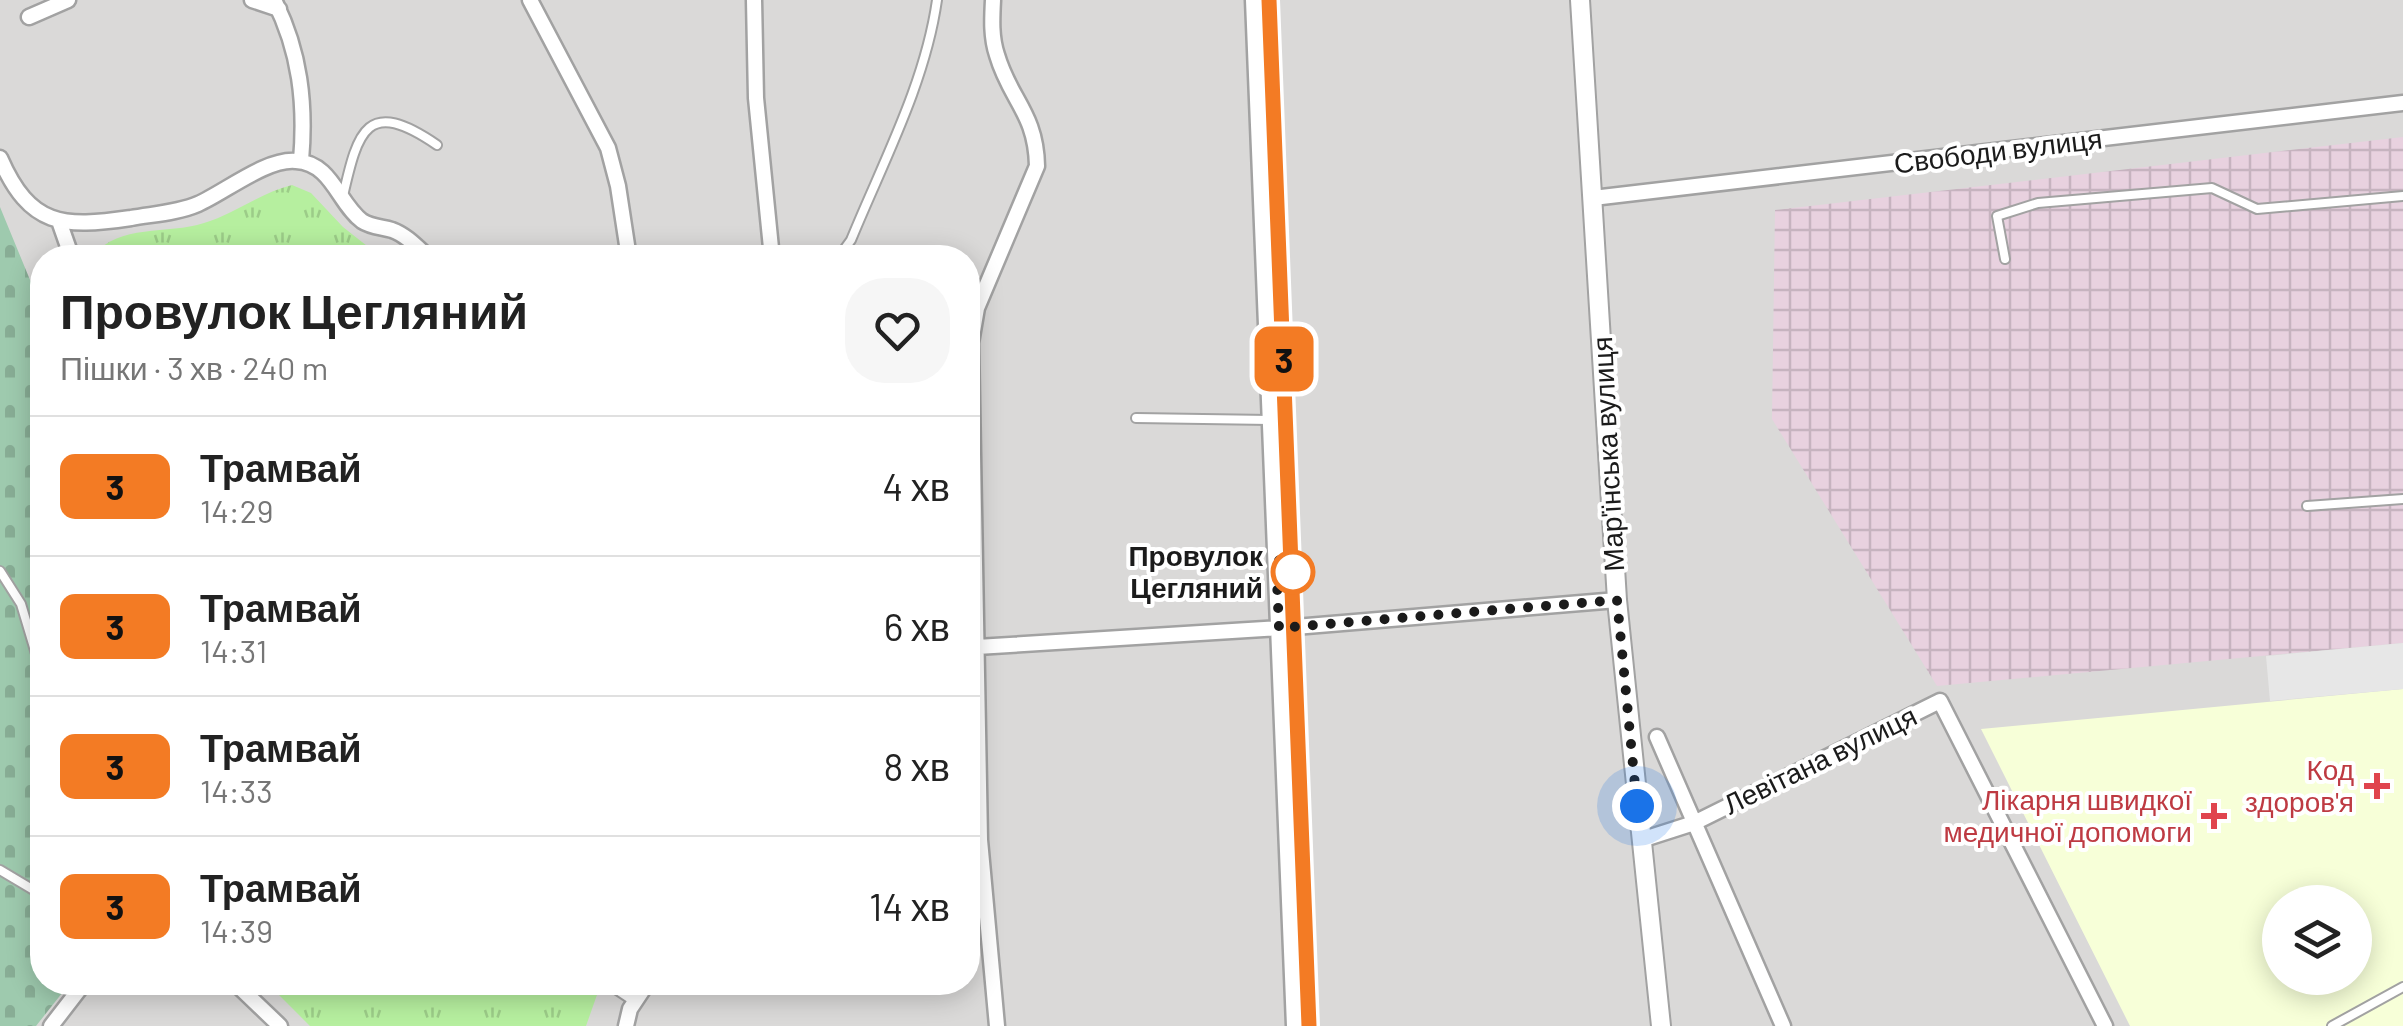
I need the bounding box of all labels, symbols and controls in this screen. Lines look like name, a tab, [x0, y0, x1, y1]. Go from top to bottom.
street label: Свободи вулиця	[1892, 120, 2104, 180]
button: heart	[845, 278, 950, 383]
text: Провулок Цегляний	[60, 281, 528, 339]
line badge: 3	[1252, 326, 1316, 392]
street label: Мар'їнська вулиця	[1584, 336, 1630, 572]
text: 3	[1275, 338, 1293, 380]
text: Пішки · 3 хв · 240 m	[60, 348, 328, 386]
text: Трамвай	[200, 444, 362, 490]
text: 4 хв	[882, 463, 950, 509]
text: 3	[106, 465, 124, 507]
text: 14:29	[200, 491, 274, 529]
place label: Провулок Цегляний	[1128, 538, 1264, 604]
marker: Провулок Цегляний	[1272, 551, 1314, 593]
text: Трамвай	[200, 584, 362, 630]
text: 6 хв	[884, 603, 950, 649]
text: 3	[106, 605, 124, 647]
text: 14:31	[200, 631, 267, 669]
street label: Левітана вулиця	[1717, 698, 1922, 821]
text: Трамвай	[200, 724, 362, 770]
text: 8 хв	[883, 743, 950, 789]
text: 3	[106, 745, 124, 787]
place label: Код здоров'я	[2245, 752, 2354, 818]
text: 14:33	[200, 771, 273, 809]
marker: Код здоров'я	[2364, 773, 2390, 799]
your location	[1612, 781, 1662, 831]
place label: Лікарня швидкої медичної допомоги	[1943, 782, 2192, 848]
marker: Лікарня швидкої медичної допомоги	[2201, 803, 2227, 829]
text: Трамвай	[200, 864, 362, 910]
text: 14 хв	[869, 883, 950, 929]
text: 3	[106, 885, 124, 927]
map controls	[2262, 885, 2372, 995]
button: layers	[2262, 885, 2372, 995]
text: 14:39	[200, 911, 273, 949]

